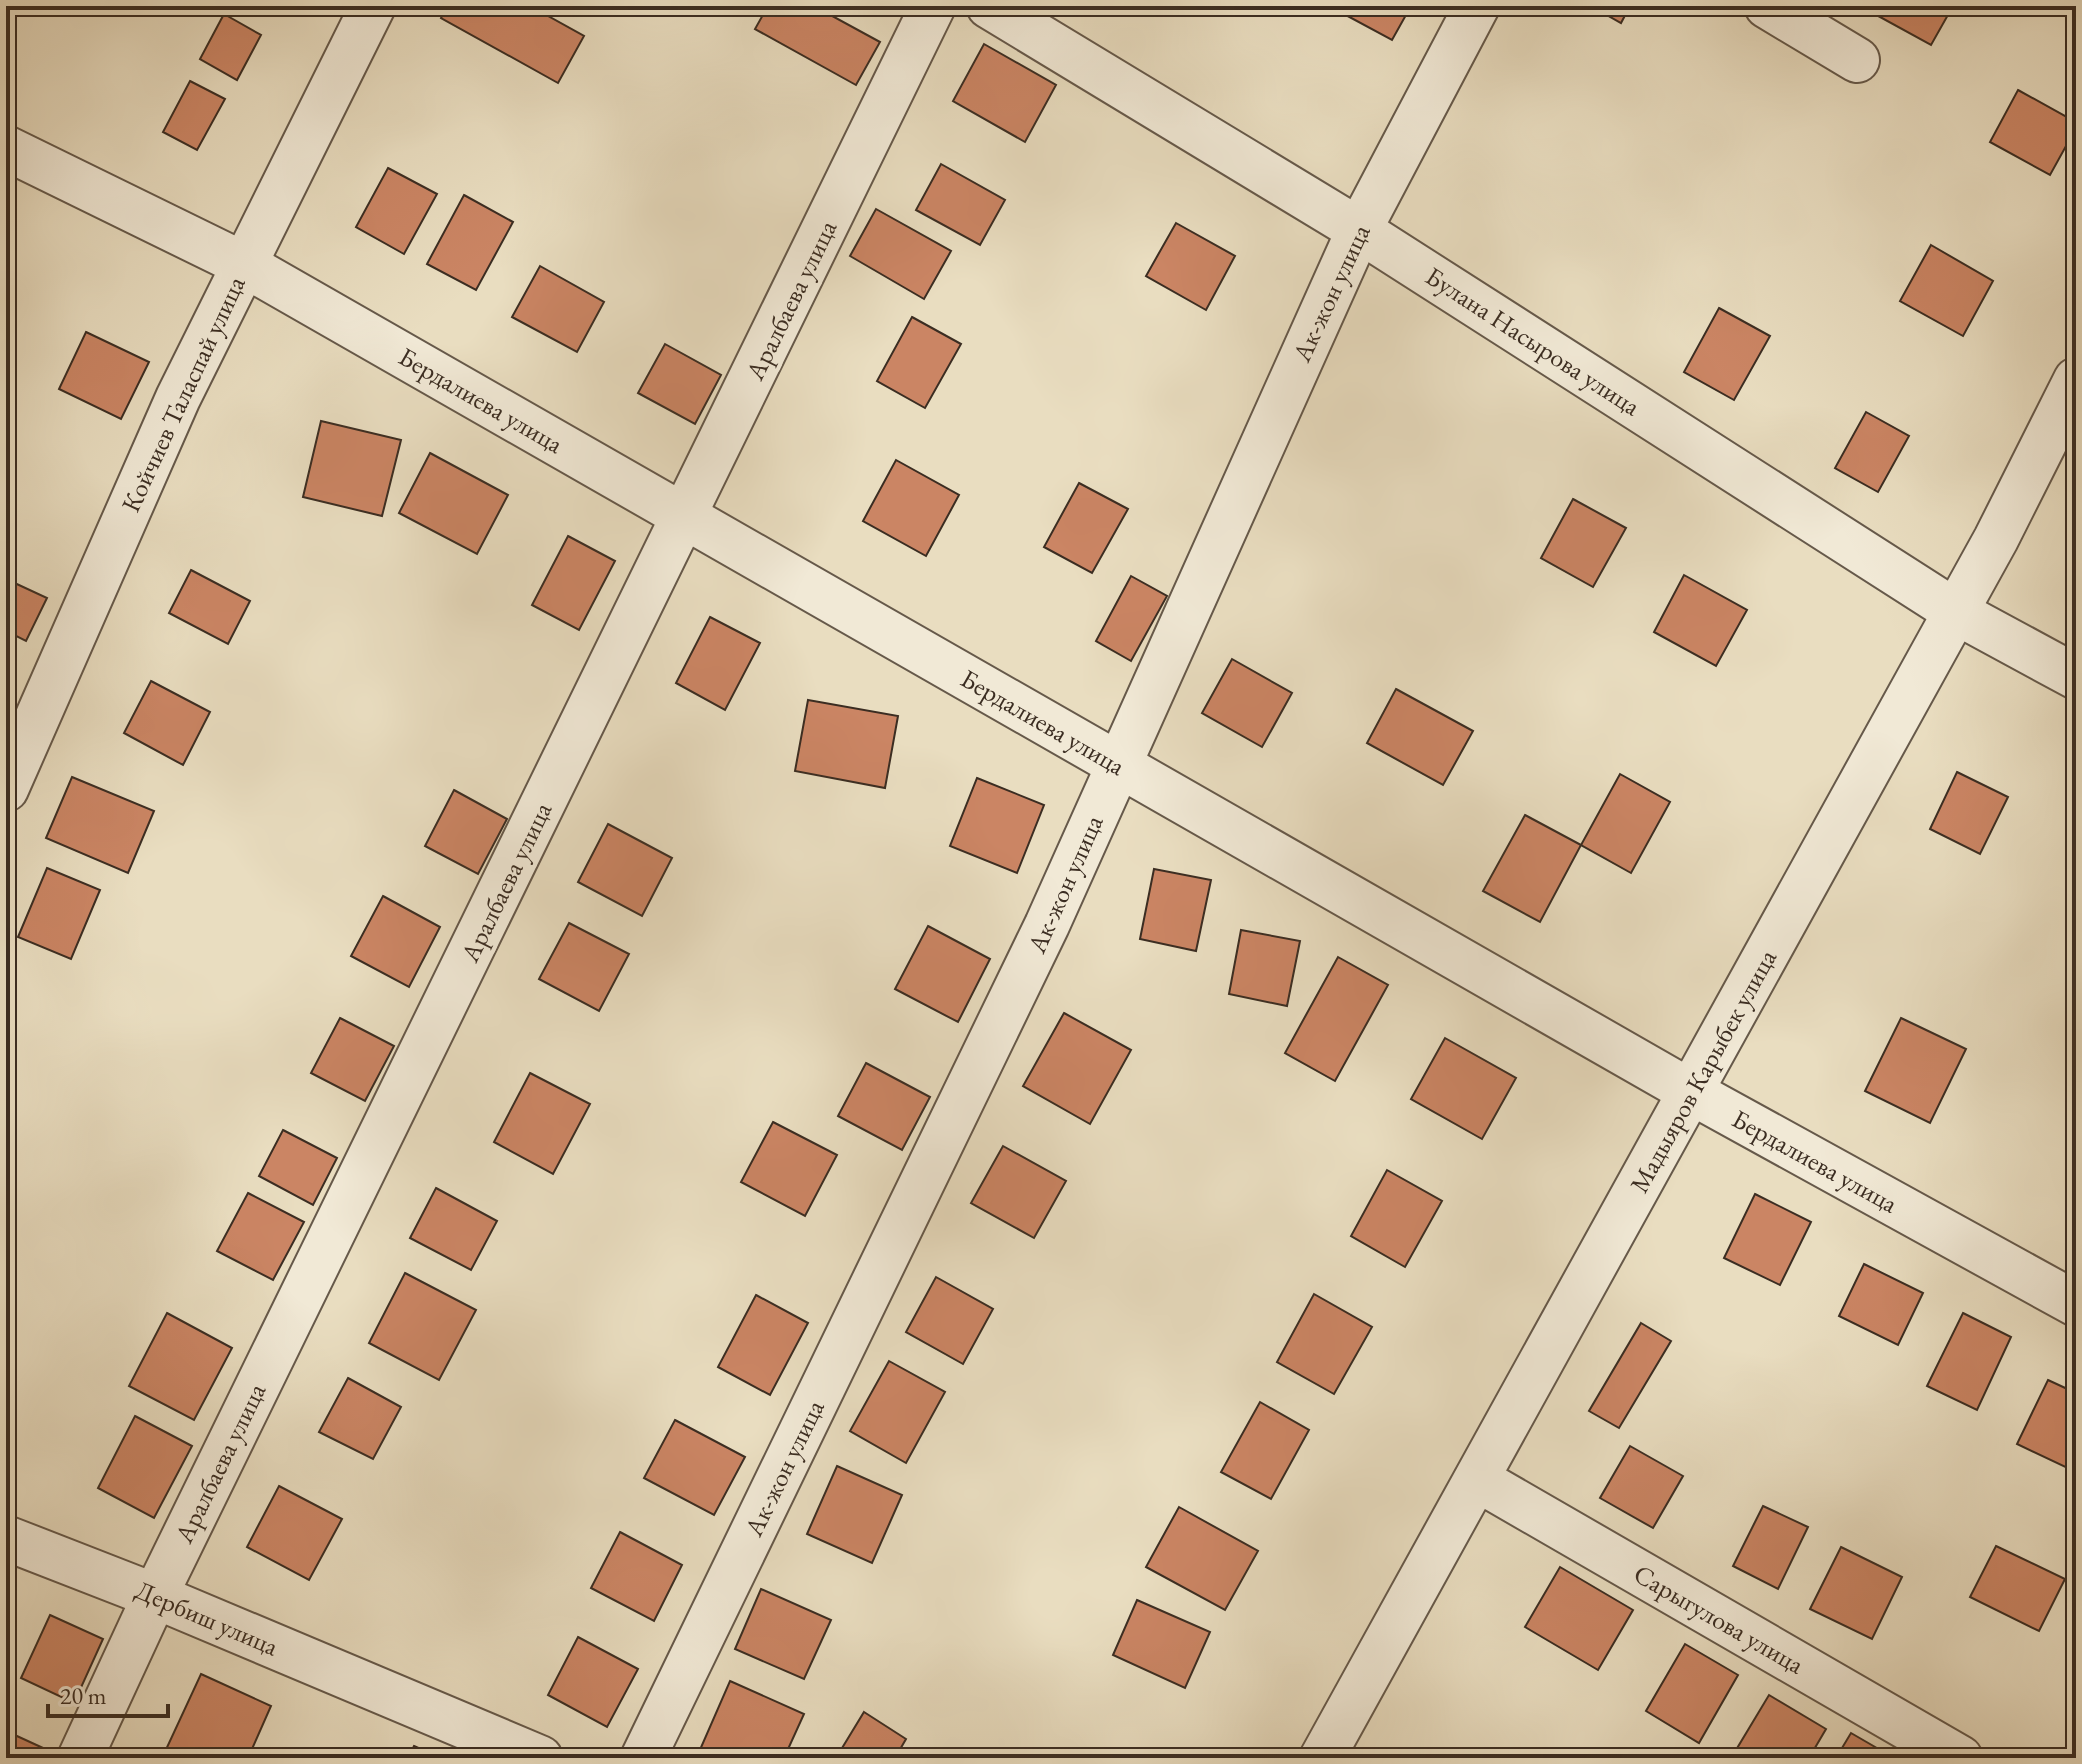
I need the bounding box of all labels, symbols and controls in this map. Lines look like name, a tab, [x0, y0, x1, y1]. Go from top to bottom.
street label: Аралбаева улица	[737, 214, 845, 386]
street label: Ак-жон улица	[1284, 218, 1378, 368]
street label: Булана Насырова улица	[1419, 259, 1647, 423]
street label: Койчиев Таласпай улица	[113, 270, 253, 517]
street label: Бердалиева улица	[393, 339, 570, 461]
street label: Бердалиева улица	[955, 661, 1132, 783]
street label: Аралбаева улица	[452, 796, 560, 968]
street label: Ак-жон улица	[1019, 809, 1111, 959]
street label: Мадыяров Карыбек улица	[1622, 943, 1784, 1199]
street label: Бердалиева улица	[1726, 1101, 1904, 1221]
street label: Аралбаева улица	[166, 1377, 274, 1549]
street label: Ак-жон улица	[736, 1394, 832, 1543]
street label: Сарыгулова улица	[1628, 1557, 1811, 1682]
street label: Дербиш улица	[130, 1573, 284, 1664]
scale bar	[48, 1668, 168, 1718]
text: 20 m	[60, 1680, 107, 1711]

